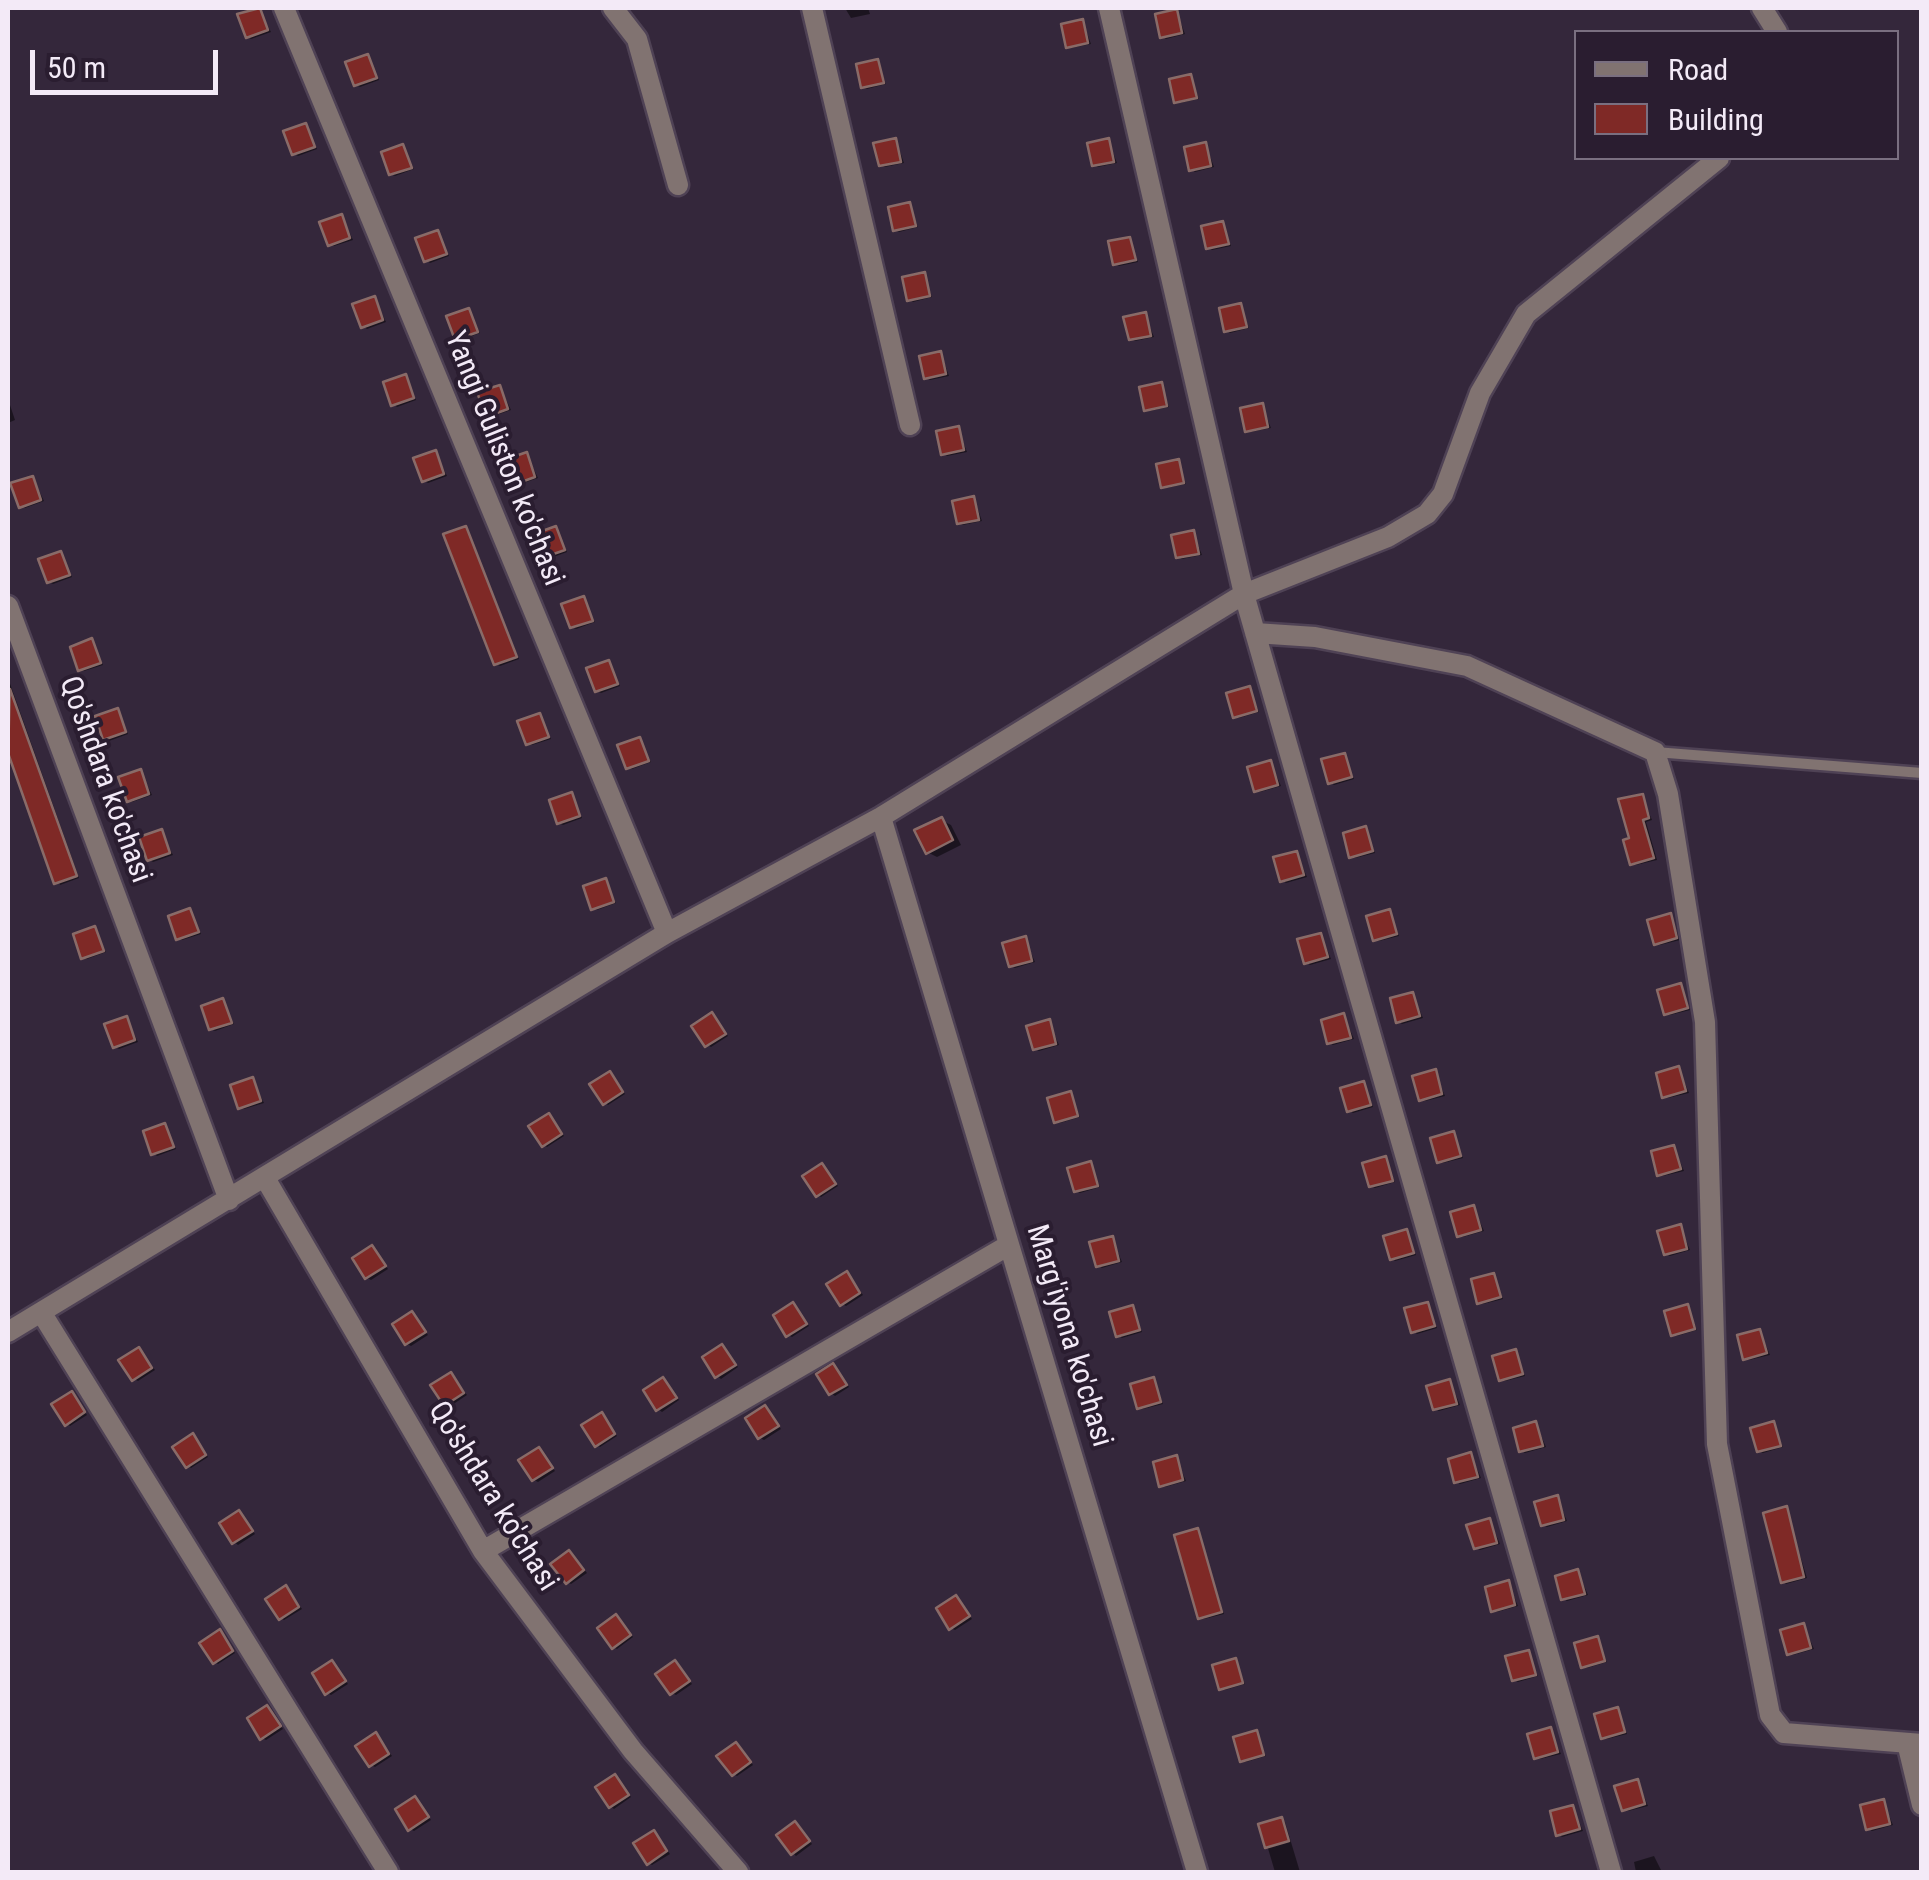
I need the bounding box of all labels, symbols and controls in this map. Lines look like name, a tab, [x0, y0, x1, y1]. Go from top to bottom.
scale bar	[35, 30, 222, 92]
legend	[1574, 30, 1899, 160]
text: 50 m	[47, 50, 106, 85]
text: Road	[1668, 52, 1728, 87]
text: Building	[1668, 102, 1764, 137]
street label: Yangi Guliston ko'chasi	[436, 327, 570, 591]
street label: Qo'shdara ko'chasi	[50, 672, 158, 888]
street label: Marg'iyona ko'chasi	[1017, 1221, 1119, 1451]
street label: Qo'shdara ko'chasi	[419, 1396, 565, 1598]

